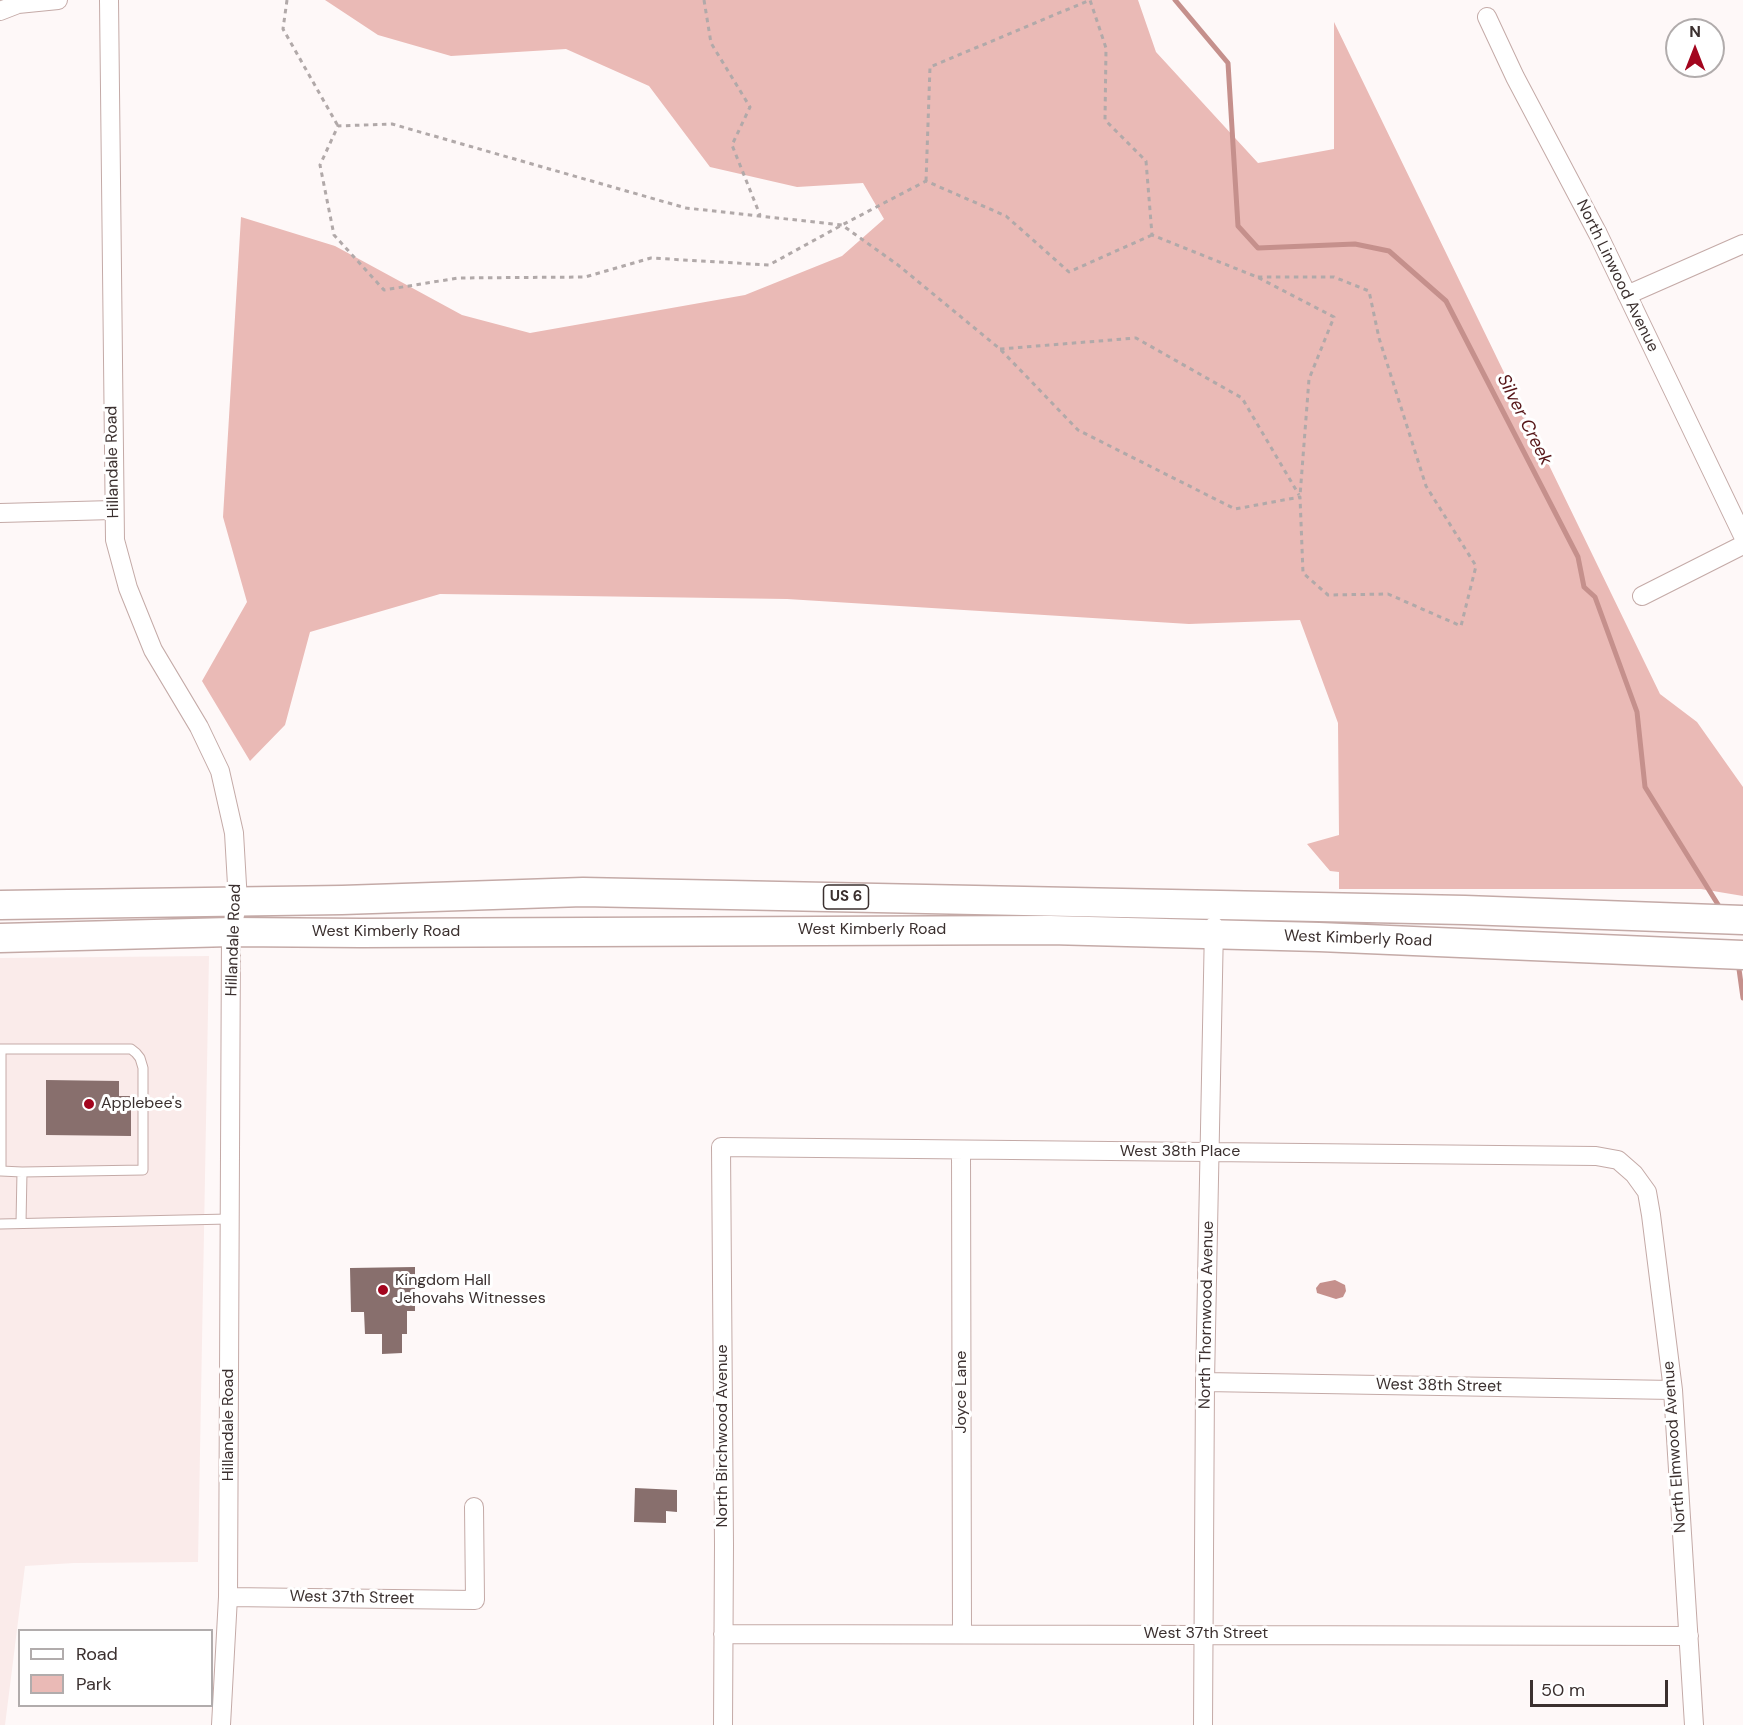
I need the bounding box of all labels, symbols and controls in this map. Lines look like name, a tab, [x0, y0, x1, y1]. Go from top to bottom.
north arrow	[1665, 18, 1725, 78]
text: N	[1689, 21, 1701, 42]
street label: North Linwood Avenue	[1572, 197, 1662, 355]
water label: Silver Creek	[1492, 371, 1556, 469]
street label: Hillandale Road	[102, 406, 124, 518]
street label: Hillandale Road	[222, 883, 246, 997]
road number: US 6	[824, 885, 868, 909]
street label: West Kimberly Road	[798, 920, 946, 940]
street label: West Kimberly Road	[312, 922, 460, 942]
street label: West Kimberly Road	[1284, 927, 1432, 951]
place label: Applebee's	[101, 1094, 182, 1114]
marker: Applebee's	[82, 1097, 96, 1111]
street label: West 38th Place	[1120, 1142, 1240, 1162]
street label: North Thornwood Avenue	[1196, 1221, 1218, 1409]
place label: Kingdom Hall Jehovahs Witnesses	[395, 1271, 546, 1309]
marker: Kingdom Hall Jehovahs Witnesses	[376, 1283, 390, 1297]
street label: North Birchwood Avenue	[713, 1344, 733, 1528]
street label: Joyce Lane	[952, 1351, 972, 1433]
street label: North Elmwood Avenue	[1659, 1360, 1691, 1534]
street label: Hillandale Road	[219, 1369, 239, 1481]
street label: West 38th Street	[1376, 1375, 1502, 1397]
street label: West 37th Street	[289, 1587, 415, 1609]
street label: West 37th Street	[1144, 1624, 1268, 1644]
legend	[18, 1629, 213, 1707]
text: Road	[76, 1642, 118, 1666]
scale bar	[1533, 1668, 1671, 1706]
text: Park	[76, 1672, 112, 1696]
text: 50 m	[1541, 1678, 1585, 1702]

